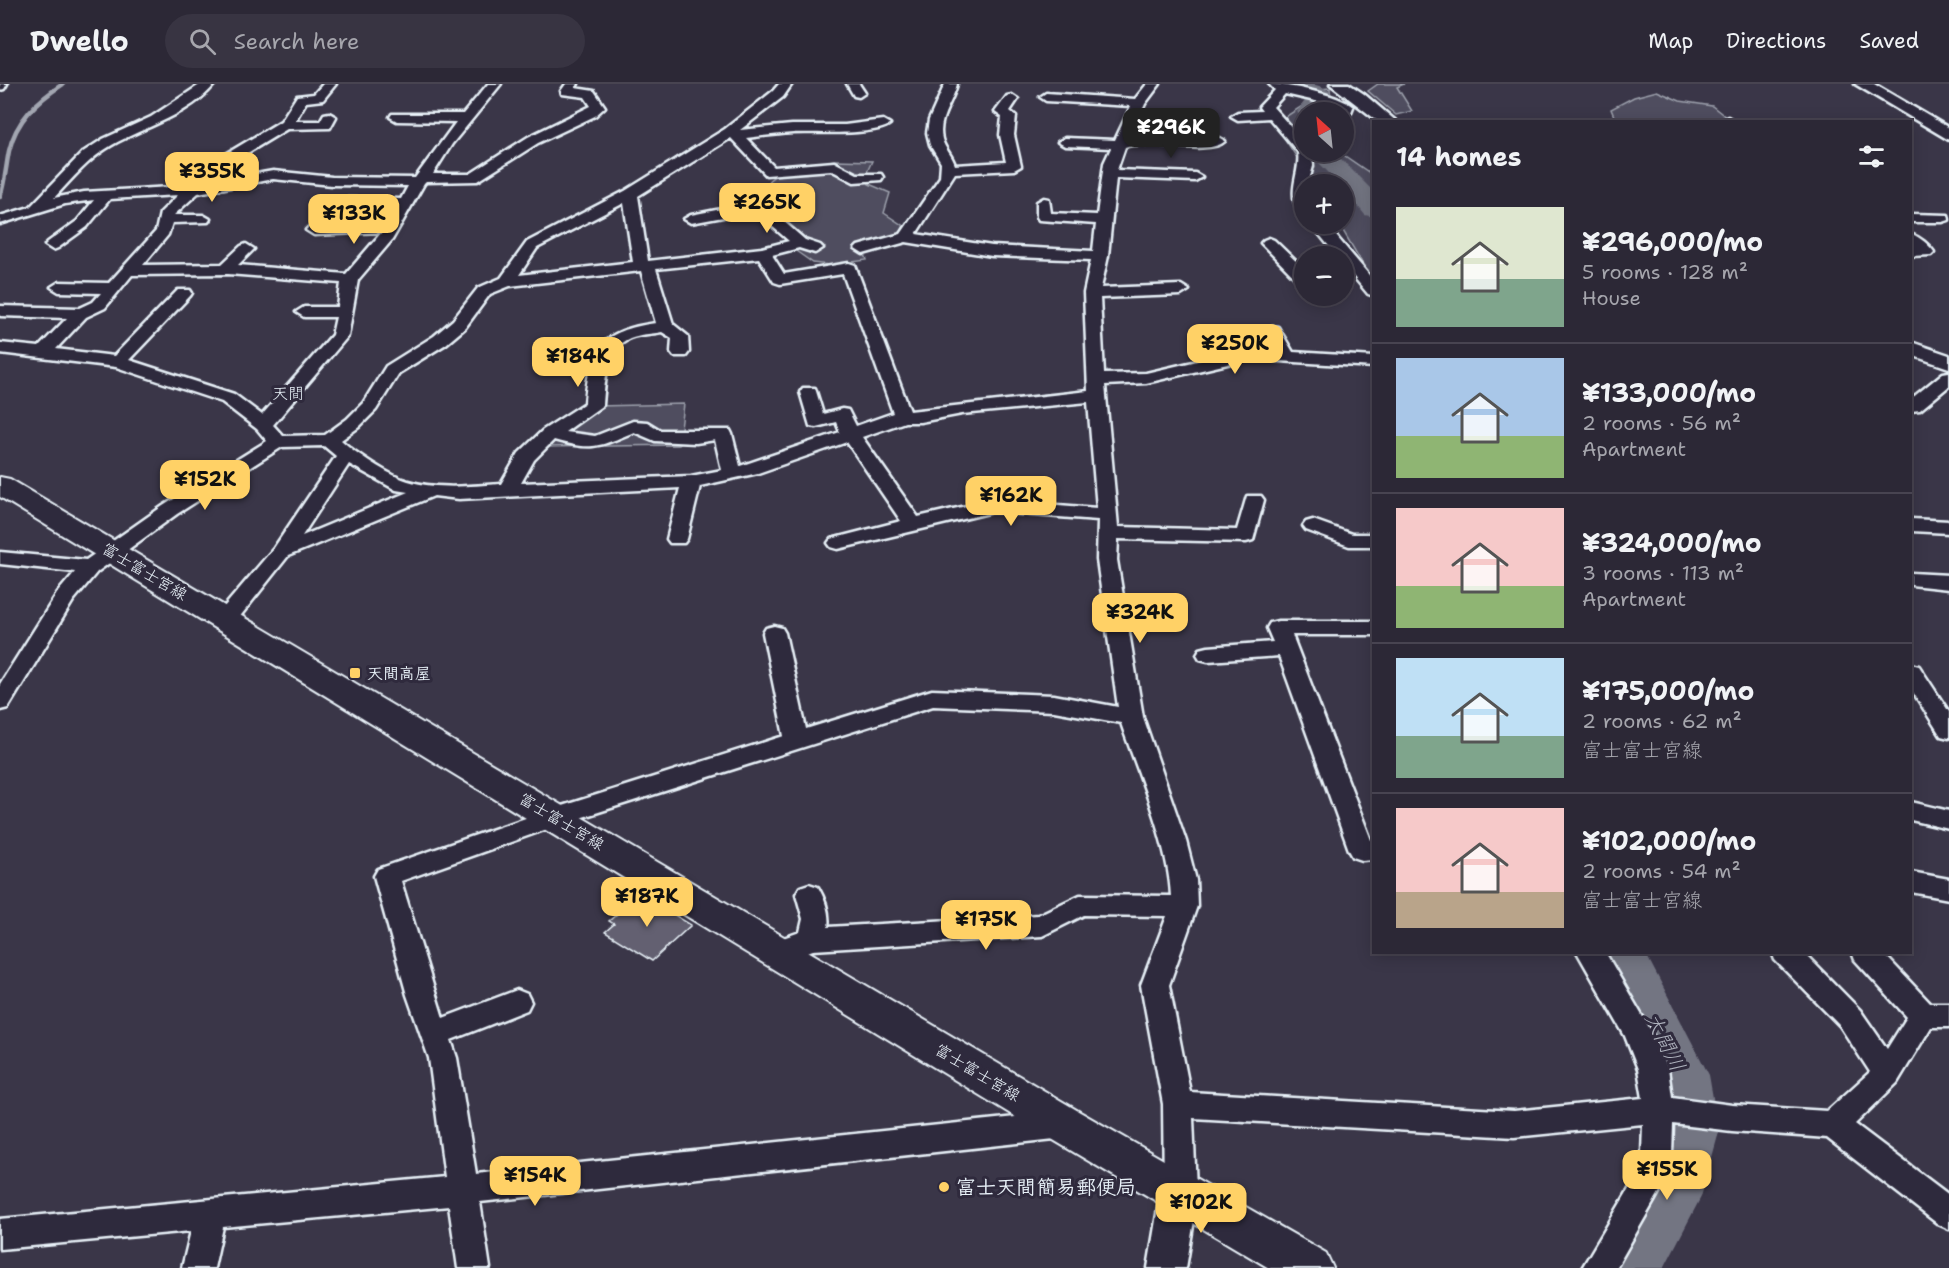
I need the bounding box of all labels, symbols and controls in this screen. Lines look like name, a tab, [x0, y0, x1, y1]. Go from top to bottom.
search box	[165, 14, 585, 68]
text: Dwello	[30, 22, 129, 60]
icon: search	[186, 25, 219, 58]
text: Search here	[234, 27, 360, 56]
text: Map	[1648, 27, 1693, 55]
text: Directions	[1726, 27, 1826, 55]
text: Saved	[1859, 27, 1919, 55]
north arrow	[1294, 102, 1354, 162]
map controls	[1294, 102, 1354, 306]
pin: ¥296K	[1129, 108, 1213, 159]
text: ¥296K	[1137, 114, 1205, 140]
text: 14 homes	[1396, 139, 1522, 174]
icon: filters	[1855, 140, 1888, 173]
pin: ¥355K	[170, 152, 254, 203]
text: ¥355K	[179, 158, 245, 184]
button: +	[1294, 174, 1354, 234]
pin: ¥265K	[725, 183, 809, 234]
text: ¥265K	[733, 189, 801, 215]
pin: ¥133K	[312, 194, 396, 245]
text: ¥133K	[322, 200, 386, 226]
text: ¥296,000/mo	[1582, 224, 1763, 259]
icon: home	[1444, 231, 1516, 303]
button: −	[1294, 246, 1354, 306]
text: 5 rooms · 128 m²	[1582, 259, 1748, 285]
text: House	[1582, 285, 1641, 311]
pin: ¥250K	[1193, 324, 1277, 375]
text: ¥250K	[1201, 330, 1269, 356]
pin: ¥184K	[536, 337, 620, 388]
text: ¥184K	[546, 343, 610, 369]
text: ¥133,000/mo	[1582, 375, 1756, 410]
icon: home	[1444, 382, 1516, 454]
district label: 天間	[272, 383, 304, 404]
text: 2 rooms · 56 m²	[1582, 410, 1741, 436]
text: Apartment	[1582, 436, 1686, 462]
pin: ¥152K	[163, 460, 247, 511]
text: ¥152K	[174, 466, 236, 492]
pin: ¥162K	[969, 476, 1053, 527]
text: ¥162K	[979, 482, 1043, 508]
text: ¥324,000/mo	[1582, 525, 1762, 560]
icon: home	[1444, 532, 1516, 604]
street label: 富士富士宮線	[98, 538, 191, 605]
text: 3 rooms · 113 m²	[1582, 560, 1744, 586]
text: Apartment	[1582, 586, 1686, 612]
pin: ¥324K	[1098, 593, 1182, 644]
text: ¥324K	[1106, 599, 1174, 625]
place label: 天間高屋	[367, 663, 431, 684]
marker: 天間高屋	[348, 666, 362, 680]
text: ¥175,000/mo	[1582, 673, 1754, 708]
icon: home	[1444, 682, 1516, 754]
text: 2 rooms · 62 m²	[1582, 708, 1742, 734]
text: 富士富士宮線	[1582, 737, 1702, 763]
street label: 富士富士宮線	[515, 788, 608, 855]
text: ¥102,000/mo	[1582, 823, 1756, 858]
icon: home	[1444, 832, 1516, 904]
text: 2 rooms · 54 m²	[1582, 858, 1741, 884]
pin: ¥187K	[605, 877, 689, 928]
text: ¥187K	[615, 883, 679, 909]
text: 富士富士宮線	[1582, 887, 1702, 913]
pin: ¥175K	[944, 900, 1028, 951]
text: ¥175K	[955, 906, 1017, 932]
water label: 大間川	[1638, 1008, 1692, 1076]
street label: 富士富士宮線	[931, 1039, 1024, 1106]
pin: ¥155K	[1625, 1150, 1709, 1201]
pin: ¥154K	[493, 1156, 577, 1207]
text: ¥155K	[1636, 1156, 1698, 1182]
text: ¥154K	[504, 1162, 566, 1188]
place label: 富士天間簡易郵便局	[956, 1174, 1136, 1200]
marker: 富士天間簡易郵便局	[937, 1180, 951, 1194]
pin: ¥102K	[1159, 1183, 1243, 1234]
text: ¥102K	[1170, 1189, 1233, 1215]

